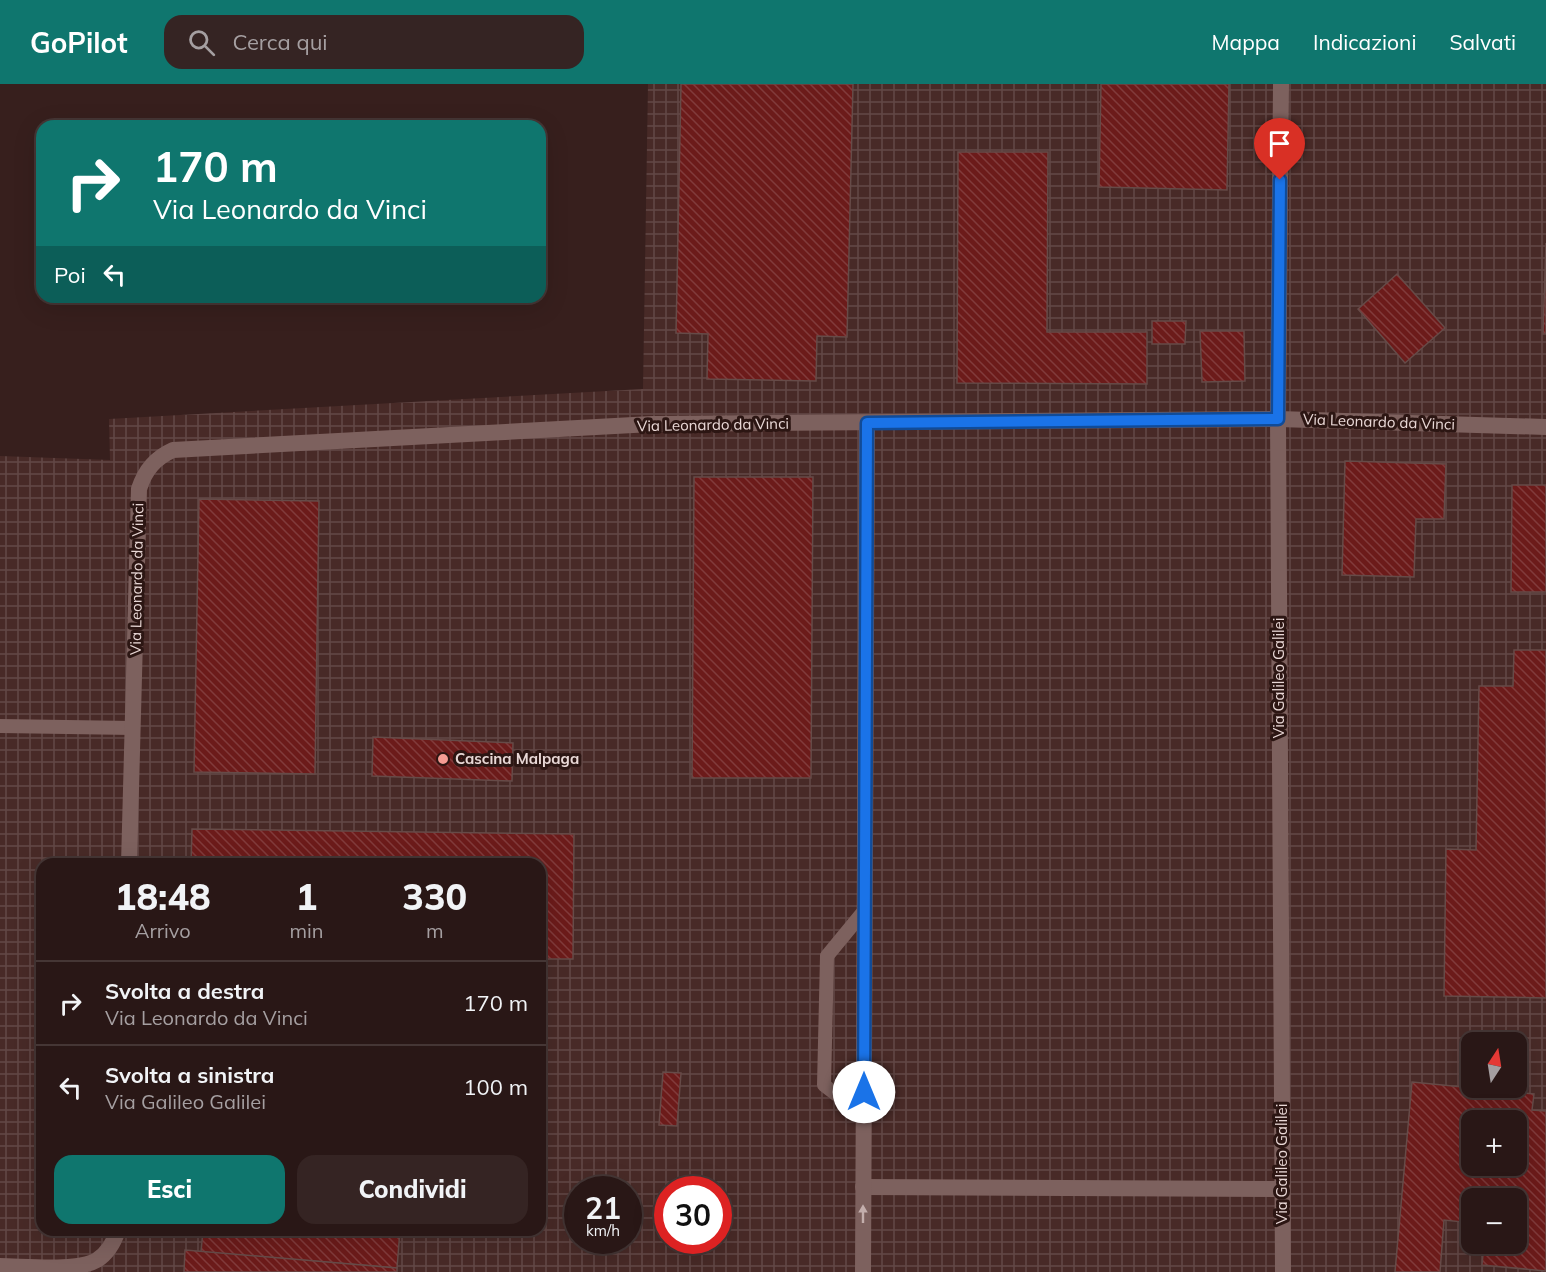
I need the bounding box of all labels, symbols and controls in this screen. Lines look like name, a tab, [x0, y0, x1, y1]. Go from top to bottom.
search box	[164, 15, 584, 69]
text: GoPilot	[30, 25, 128, 60]
icon: search	[185, 26, 218, 59]
text: Cerca qui	[233, 28, 328, 56]
text: Mappa	[1212, 29, 1280, 55]
text: Indicazioni	[1313, 29, 1416, 55]
text: Salvati	[1449, 29, 1516, 55]
pin	[1254, 118, 1305, 180]
icon: arrive	[1263, 127, 1296, 160]
text: 170 m	[153, 140, 278, 193]
icon: right	[54, 144, 132, 222]
text: Via Leonardo da Vinci	[153, 192, 427, 226]
icon: left	[98, 258, 131, 291]
text: Poi	[54, 261, 86, 289]
street label: Via Leonardo da Vinci	[1303, 409, 1455, 434]
street label: Via Leonardo da Vinci	[637, 414, 789, 435]
street label: Via Leonardo da Vinci	[126, 503, 147, 655]
street label: Via Galileo Galilei	[1269, 618, 1288, 738]
place label: Cascina Malpaga	[455, 749, 579, 768]
marker: Cascina Malpaga	[436, 752, 450, 766]
text: 18:48	[115, 874, 211, 919]
text: 1	[296, 874, 317, 919]
text: 330	[402, 874, 467, 919]
text: Arrivo	[135, 918, 191, 943]
text: min	[289, 918, 324, 943]
text: m	[426, 918, 444, 943]
text: Svolta a destra	[105, 977, 264, 1005]
icon: right	[54, 987, 87, 1020]
text: 170 m	[463, 989, 528, 1017]
text: Via Leonardo da Vinci	[105, 1005, 308, 1030]
north arrow	[1461, 1032, 1527, 1098]
map controls	[1461, 1032, 1527, 1254]
position arrow	[832, 1060, 896, 1124]
text: Svolta a sinistra	[105, 1061, 274, 1089]
icon: left	[54, 1071, 87, 1104]
text: 100 m	[463, 1073, 528, 1101]
text: Via Galileo Galilei	[105, 1089, 266, 1114]
street label: Via Galileo Galilei	[1272, 1104, 1291, 1224]
button: +	[1461, 1110, 1527, 1176]
button: Esci	[54, 1155, 285, 1224]
button: Condividi	[297, 1155, 528, 1224]
speed limit sign: 30	[654, 1176, 732, 1254]
button: −	[1461, 1188, 1527, 1254]
text: 21	[585, 1189, 621, 1227]
one-way arrow	[858, 1204, 868, 1223]
text: km/h	[586, 1221, 620, 1240]

